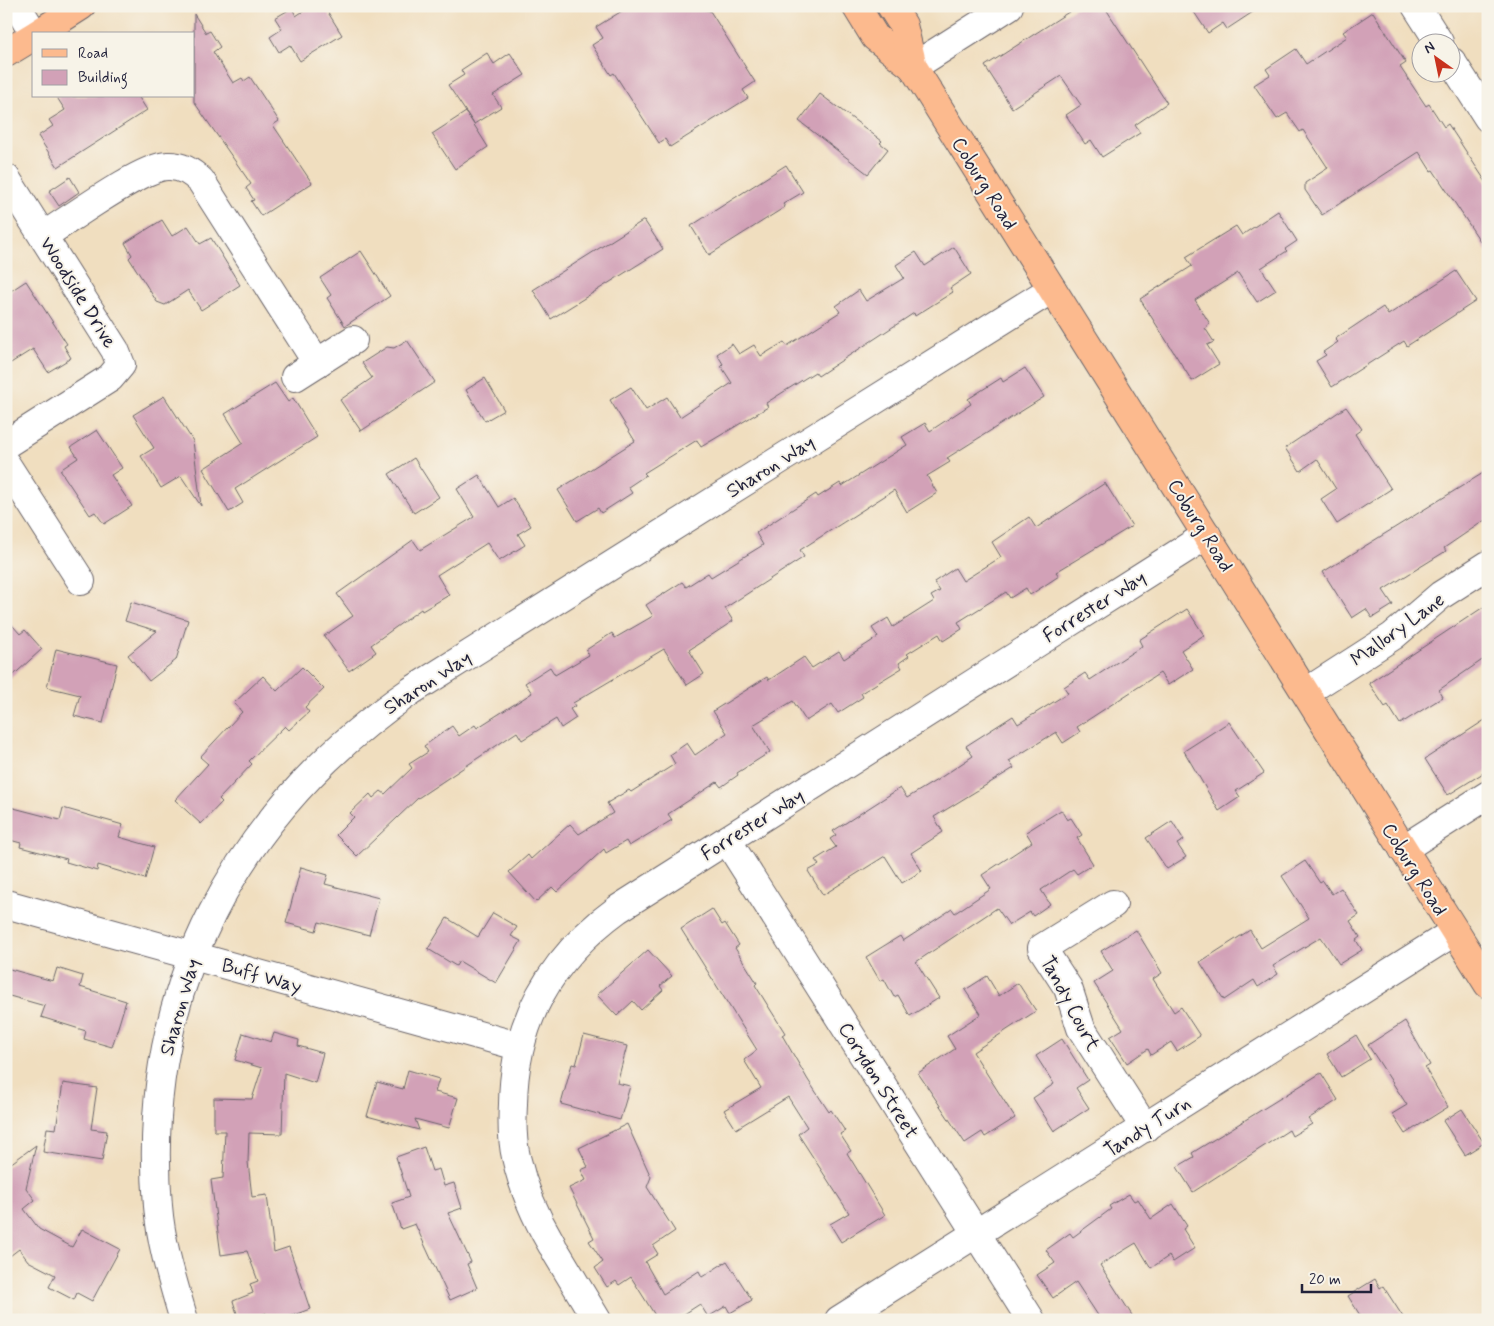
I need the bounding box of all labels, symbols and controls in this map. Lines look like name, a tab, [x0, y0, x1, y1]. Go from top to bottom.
legend	[32, 32, 195, 98]
north arrow	[1412, 32, 1462, 82]
text: N	[1421, 38, 1438, 58]
text: Road	[78, 44, 108, 64]
text: Building	[78, 68, 128, 89]
street label: Coburg Road	[944, 132, 1023, 236]
street label: Woodside Drive	[33, 232, 123, 354]
street label: Sharon Way	[721, 429, 820, 505]
street label: Coburg Road	[1160, 474, 1239, 578]
street label: Forrester Way	[1038, 565, 1152, 650]
street label: Mallory Lane	[1345, 587, 1450, 674]
street label: Sharon Way	[379, 645, 477, 722]
street label: Forrester Way	[696, 783, 810, 868]
street label: Coburg Road	[1374, 818, 1453, 922]
street label: Tandy Court	[1033, 951, 1106, 1056]
street label: Buff Way	[218, 952, 305, 1001]
street label: Sharon Way	[154, 956, 207, 1059]
street label: Corydon Street	[831, 1017, 924, 1144]
street label: Tandy Turn	[1099, 1090, 1196, 1165]
scale bar	[1302, 1261, 1370, 1293]
text: 20 m	[1309, 1270, 1341, 1290]

